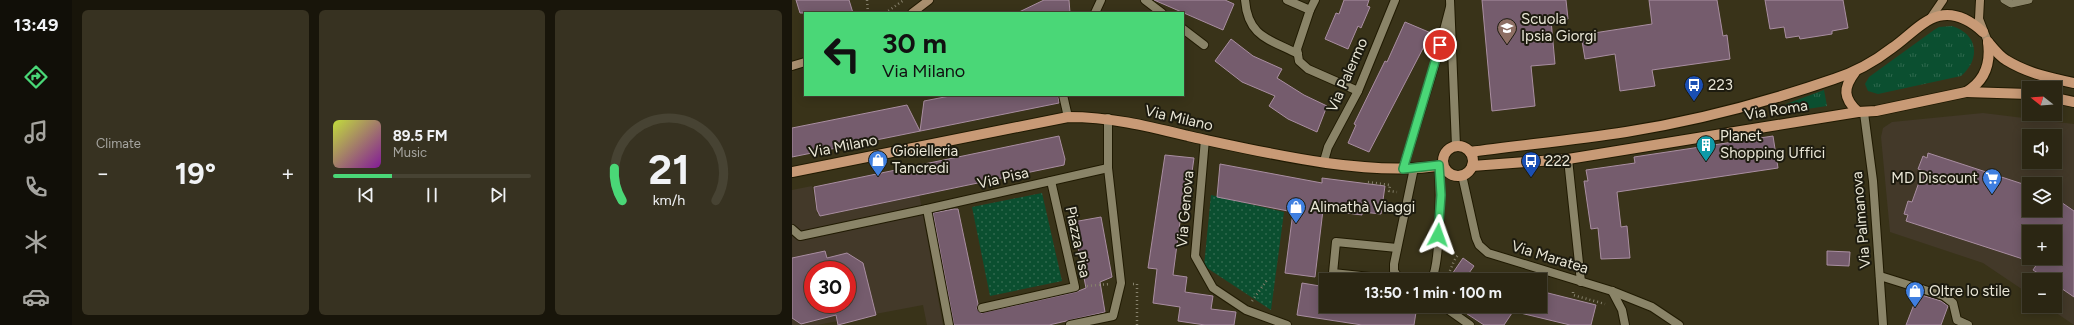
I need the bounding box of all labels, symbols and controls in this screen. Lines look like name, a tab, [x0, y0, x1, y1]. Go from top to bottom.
place label: Scuola Ipsia Giorgi	[1521, 10, 1597, 45]
text: 13:49	[14, 14, 58, 36]
school or university icon: Scuola Ipsia Giorgi	[1496, 17, 1518, 45]
text: 30 m	[882, 26, 947, 60]
icon: left	[816, 28, 868, 80]
pin	[1423, 28, 1457, 62]
icon: arrive	[1429, 34, 1451, 56]
street label: Via Palermo	[1323, 35, 1371, 115]
text: Via Milano	[882, 60, 965, 82]
icon: directions	[22, 63, 50, 91]
bus stop icon: 223	[1683, 74, 1705, 102]
place label: 223	[1708, 76, 1733, 94]
north arrow	[2022, 81, 2062, 121]
map controls	[2022, 81, 2062, 313]
street label: Via Roma	[1743, 96, 1809, 124]
street label: Via Milano	[1143, 101, 1215, 135]
icon: music	[22, 118, 50, 146]
text: 89.5 FM	[393, 127, 448, 145]
place label: Planet Shopping Uffici	[1720, 127, 1825, 162]
button: sound	[2022, 129, 2062, 169]
street label: Via Milano	[807, 130, 879, 161]
building icon: Planet Shopping Uffici	[1695, 134, 1717, 162]
text: Climate	[96, 136, 141, 151]
place label: Gioielleria Tancredi	[892, 142, 958, 177]
text: 21	[648, 143, 689, 193]
text: Music	[393, 145, 427, 160]
shop icon: Gioielleria Tancredi	[867, 149, 889, 177]
bus stop icon: 222	[1520, 150, 1542, 178]
place label: 222	[1545, 152, 1570, 170]
text: 19°	[175, 155, 216, 192]
text: −	[96, 160, 110, 187]
text: +	[281, 160, 295, 187]
street label: Via Pisa	[976, 163, 1030, 193]
supermarket icon: MD Discount	[1981, 167, 2003, 195]
place label: MD Discount	[1891, 169, 1978, 187]
street label: Via Genova	[1173, 170, 1197, 248]
street label: Via Palmanova	[1848, 171, 1874, 269]
icon: phone	[22, 173, 50, 201]
button: layers	[2022, 177, 2062, 217]
icon: previous	[355, 184, 377, 206]
icon: pause	[421, 184, 443, 206]
icon: next	[487, 184, 509, 206]
text: km/h	[652, 190, 685, 208]
shop icon: Alimathà Viaggi	[1285, 196, 1307, 224]
place label: Alimathà Viaggi	[1310, 198, 1415, 216]
street label: Piazza Pisa	[1062, 205, 1094, 279]
position arrow	[1417, 214, 1459, 256]
button: +	[2022, 225, 2062, 265]
icon: climate	[22, 228, 50, 256]
street label: Via Maratea	[1509, 237, 1591, 277]
speed limit sign: 30	[804, 261, 856, 313]
button: −	[2022, 273, 2062, 313]
shop icon: Oltre lo stile	[1904, 280, 1926, 308]
place label: Oltre lo stile	[1929, 282, 2010, 300]
icon: car	[22, 283, 50, 311]
text: 13:50 · 1 min · 100 m	[1364, 284, 1502, 302]

